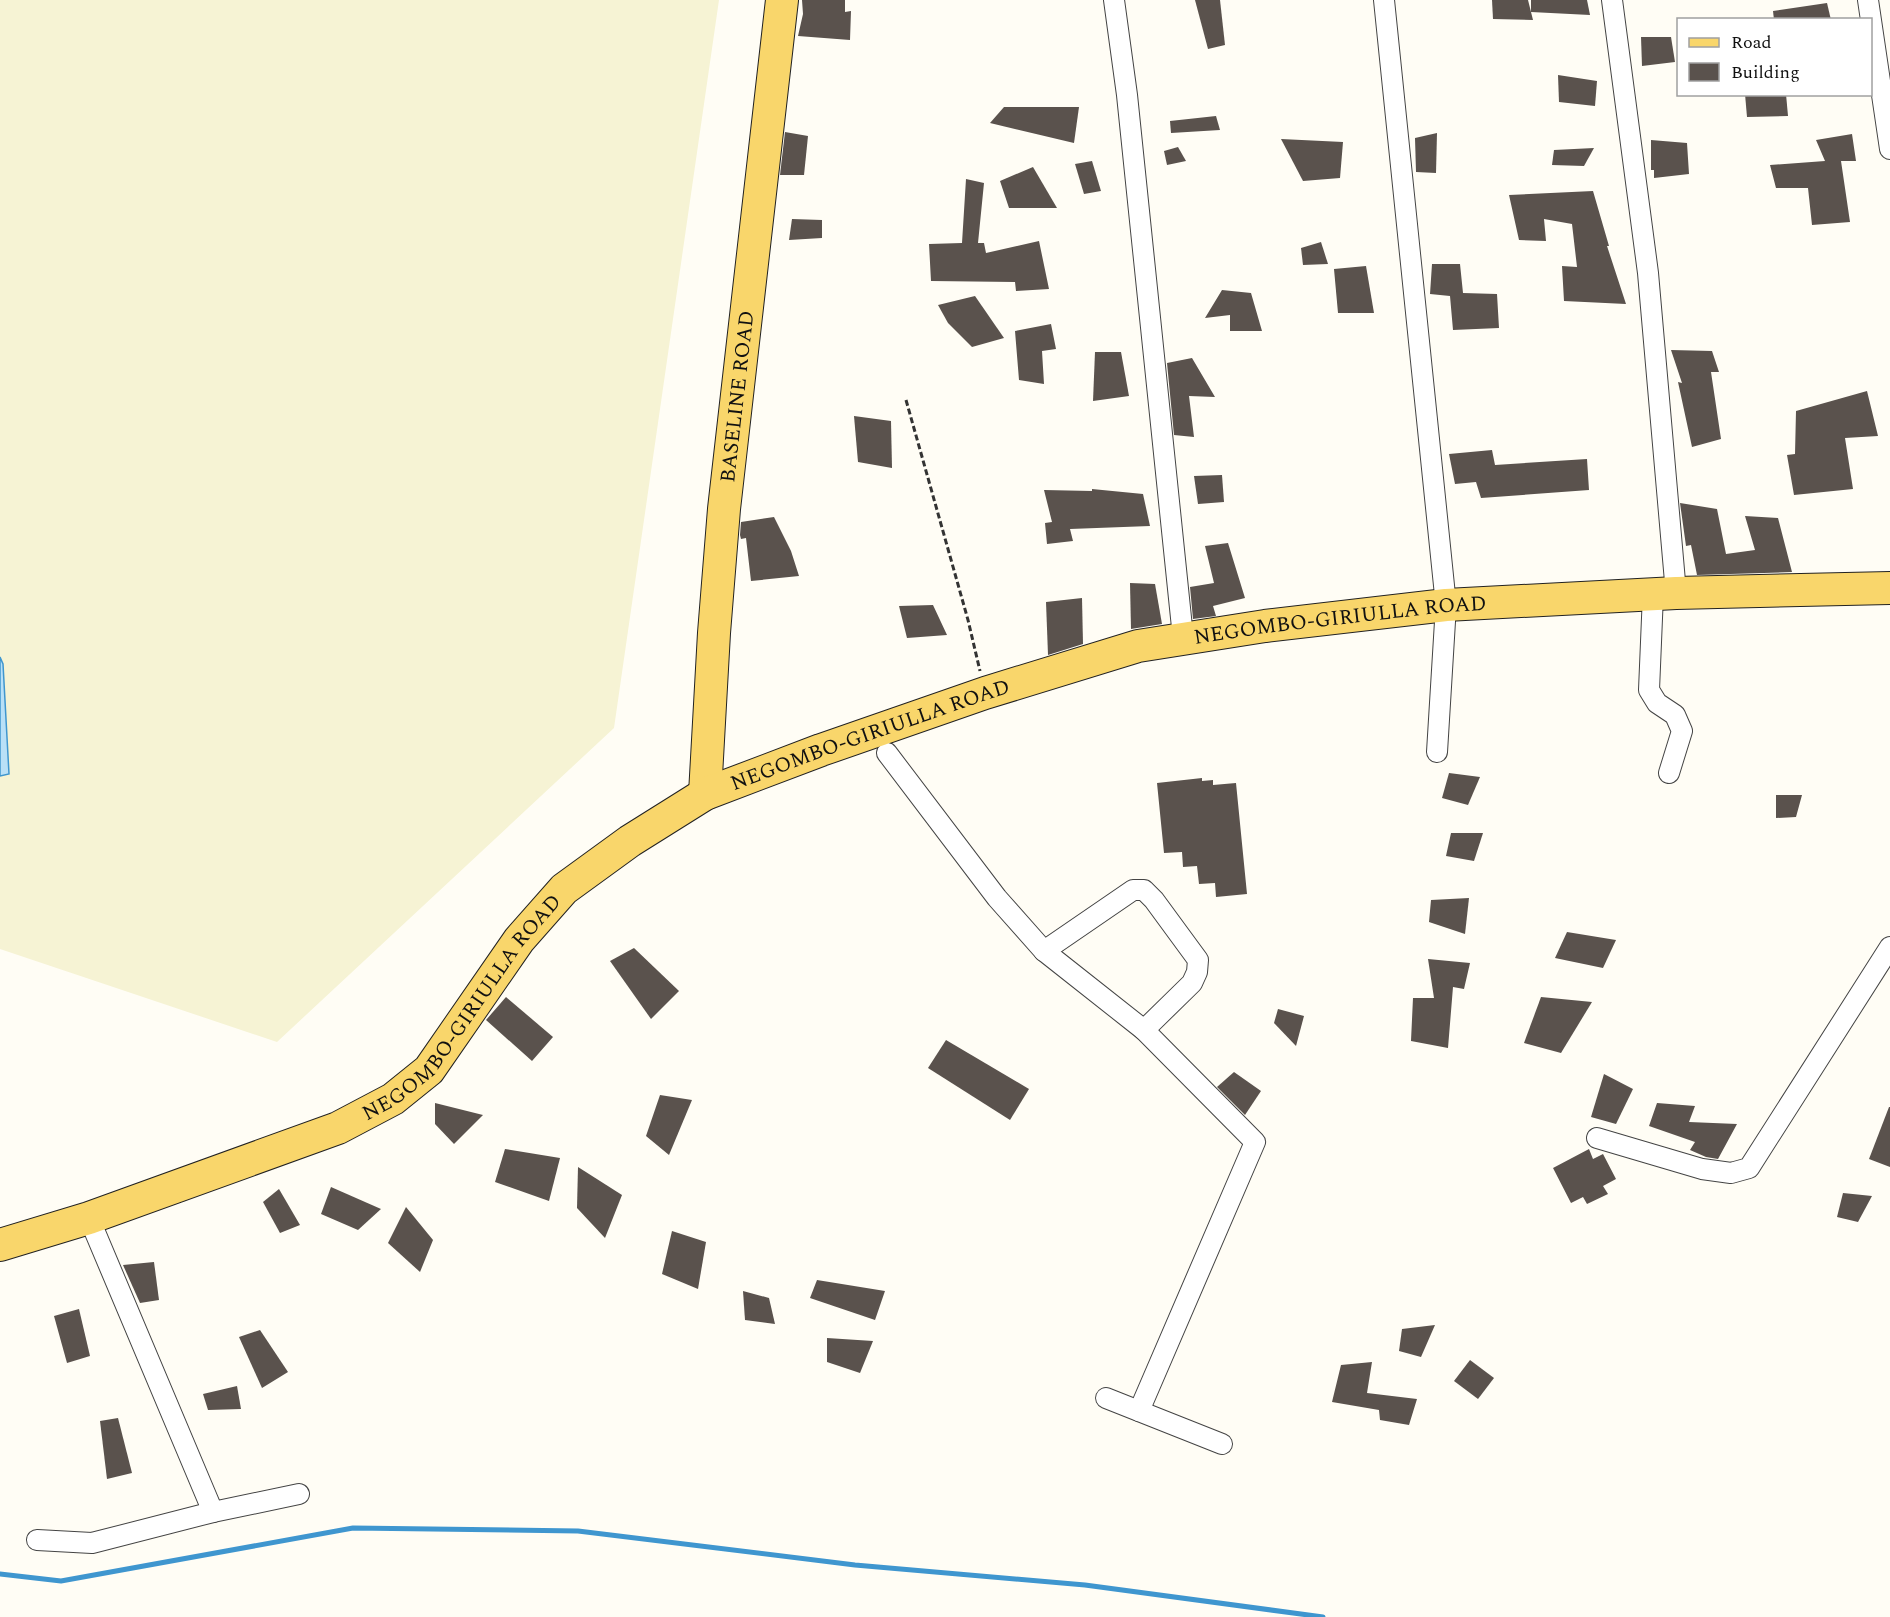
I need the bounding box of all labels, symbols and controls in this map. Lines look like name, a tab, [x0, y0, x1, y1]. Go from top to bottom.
legend	[1677, 18, 1872, 96]
text: Road	[1731, 29, 1772, 56]
text: Building	[1731, 59, 1800, 86]
street label: BASELINE ROAD	[712, 309, 764, 484]
street label: NEGOMBO-GIRIULLA ROAD	[1191, 588, 1487, 654]
street label: NEGOMBO-GIRIULLA ROAD	[726, 671, 1014, 800]
street label: NEGOMBO-GIRIULLA ROAD	[357, 887, 569, 1130]

